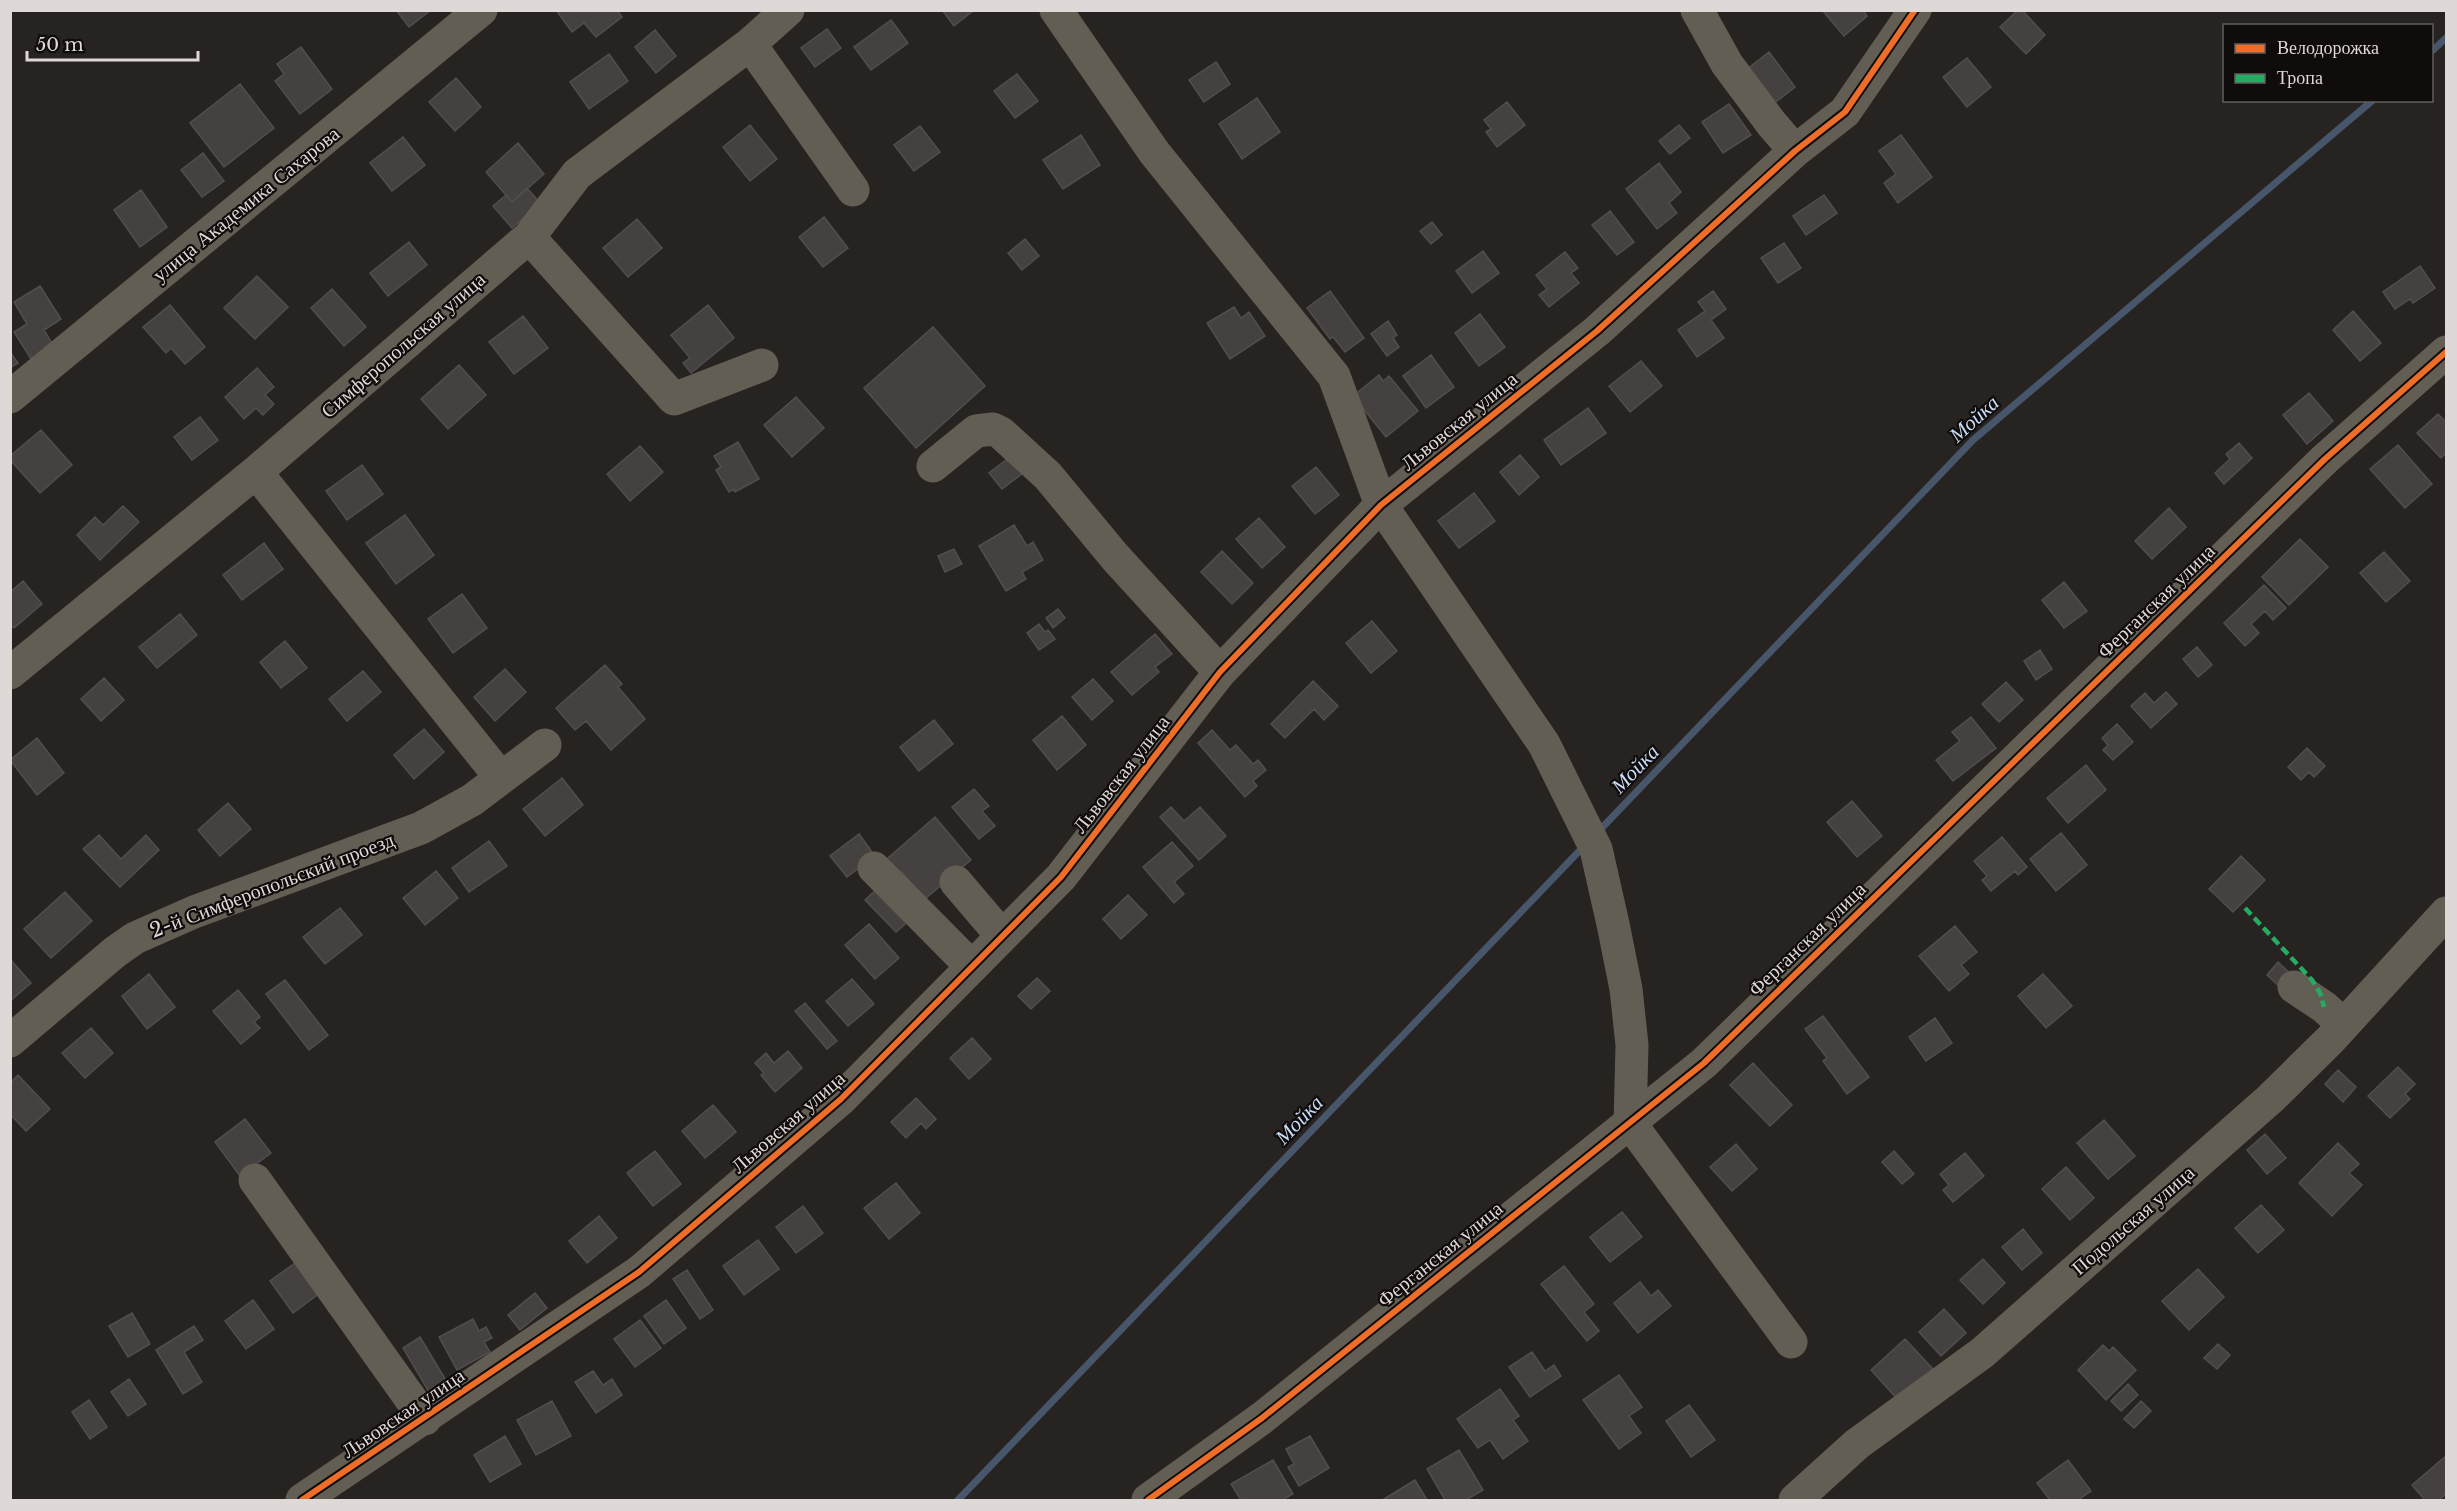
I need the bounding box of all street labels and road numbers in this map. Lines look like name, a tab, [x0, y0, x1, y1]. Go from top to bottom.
street label: улица Академика Сахарова	[148, 121, 344, 287]
street label: Симферопольская улица	[316, 267, 490, 423]
street label: Львовская улица	[1396, 367, 1522, 475]
street label: Ферганская улица	[2092, 539, 2220, 663]
street label: Львовская улица	[1068, 710, 1174, 838]
street label: 2-й Симферопольский проезд	[147, 827, 397, 943]
street label: Ферганская улица	[1743, 877, 1871, 1001]
street label: Львовская улица	[726, 1066, 850, 1178]
street label: Подольская улица	[2067, 1160, 2199, 1280]
street label: Ферганская улица	[1373, 1196, 1507, 1312]
street label: Львовская улица	[337, 1363, 469, 1463]

